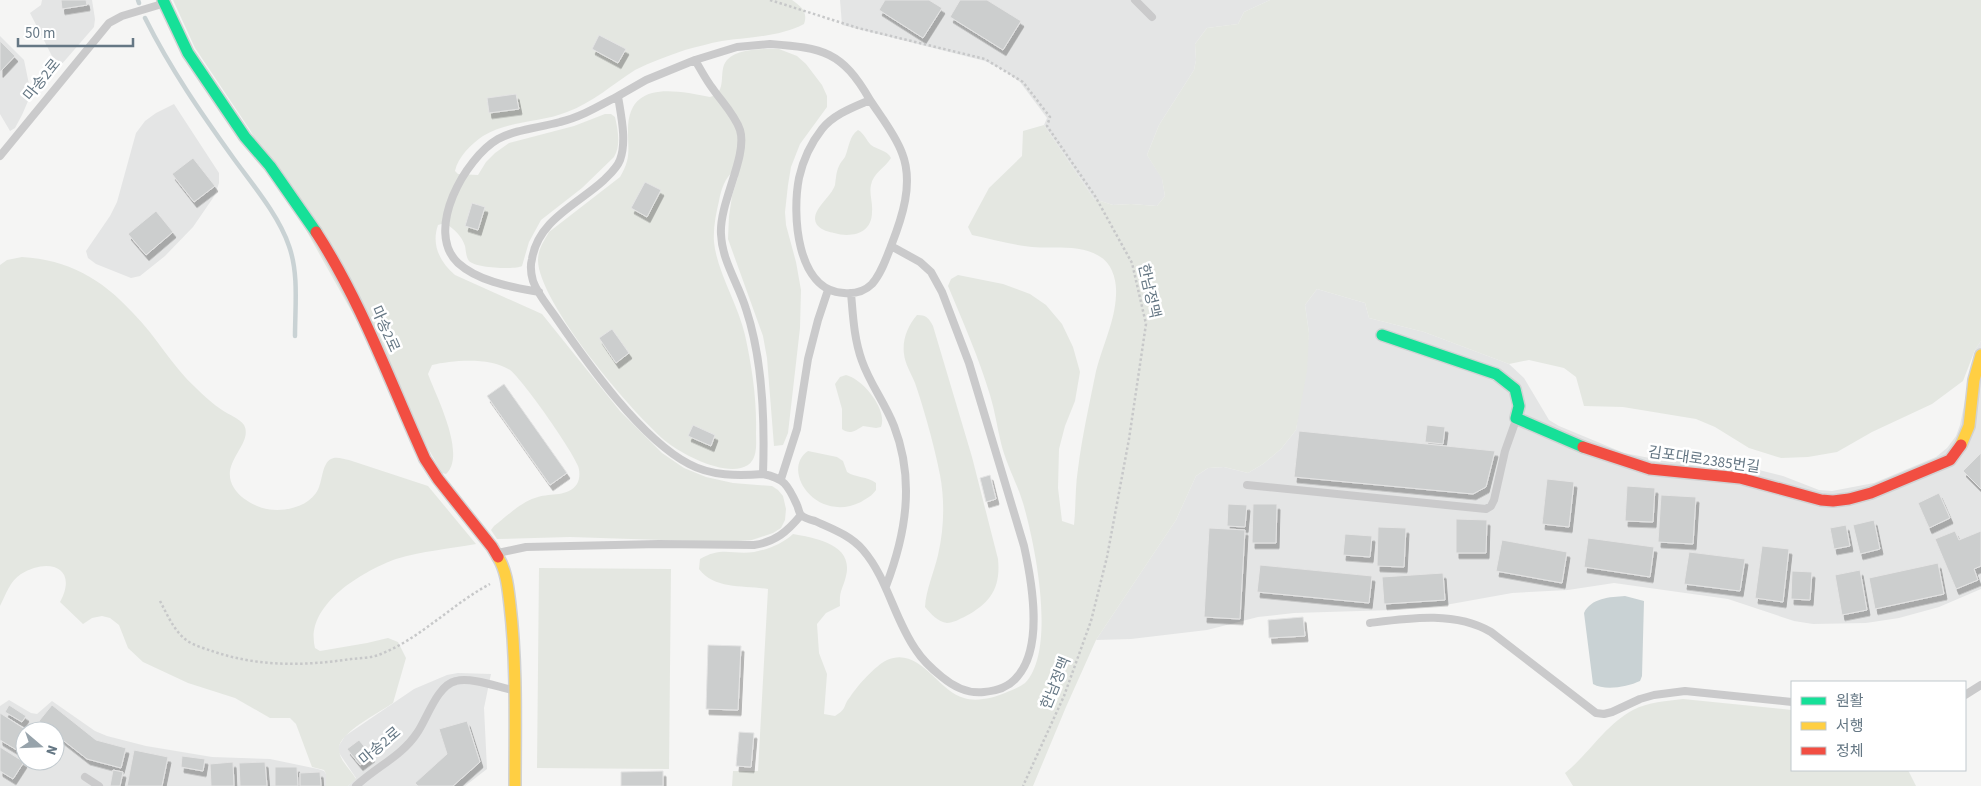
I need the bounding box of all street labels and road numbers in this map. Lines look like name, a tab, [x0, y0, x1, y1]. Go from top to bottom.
street label: 마송2로	[18, 54, 66, 106]
street label: 한남정맥	[1133, 262, 1165, 320]
street label: 마송2로	[365, 302, 405, 356]
street label: 김포대로2385번길	[1647, 442, 1761, 478]
street label: 한남정맥	[1036, 653, 1076, 713]
street label: 마송2로	[355, 722, 405, 770]

